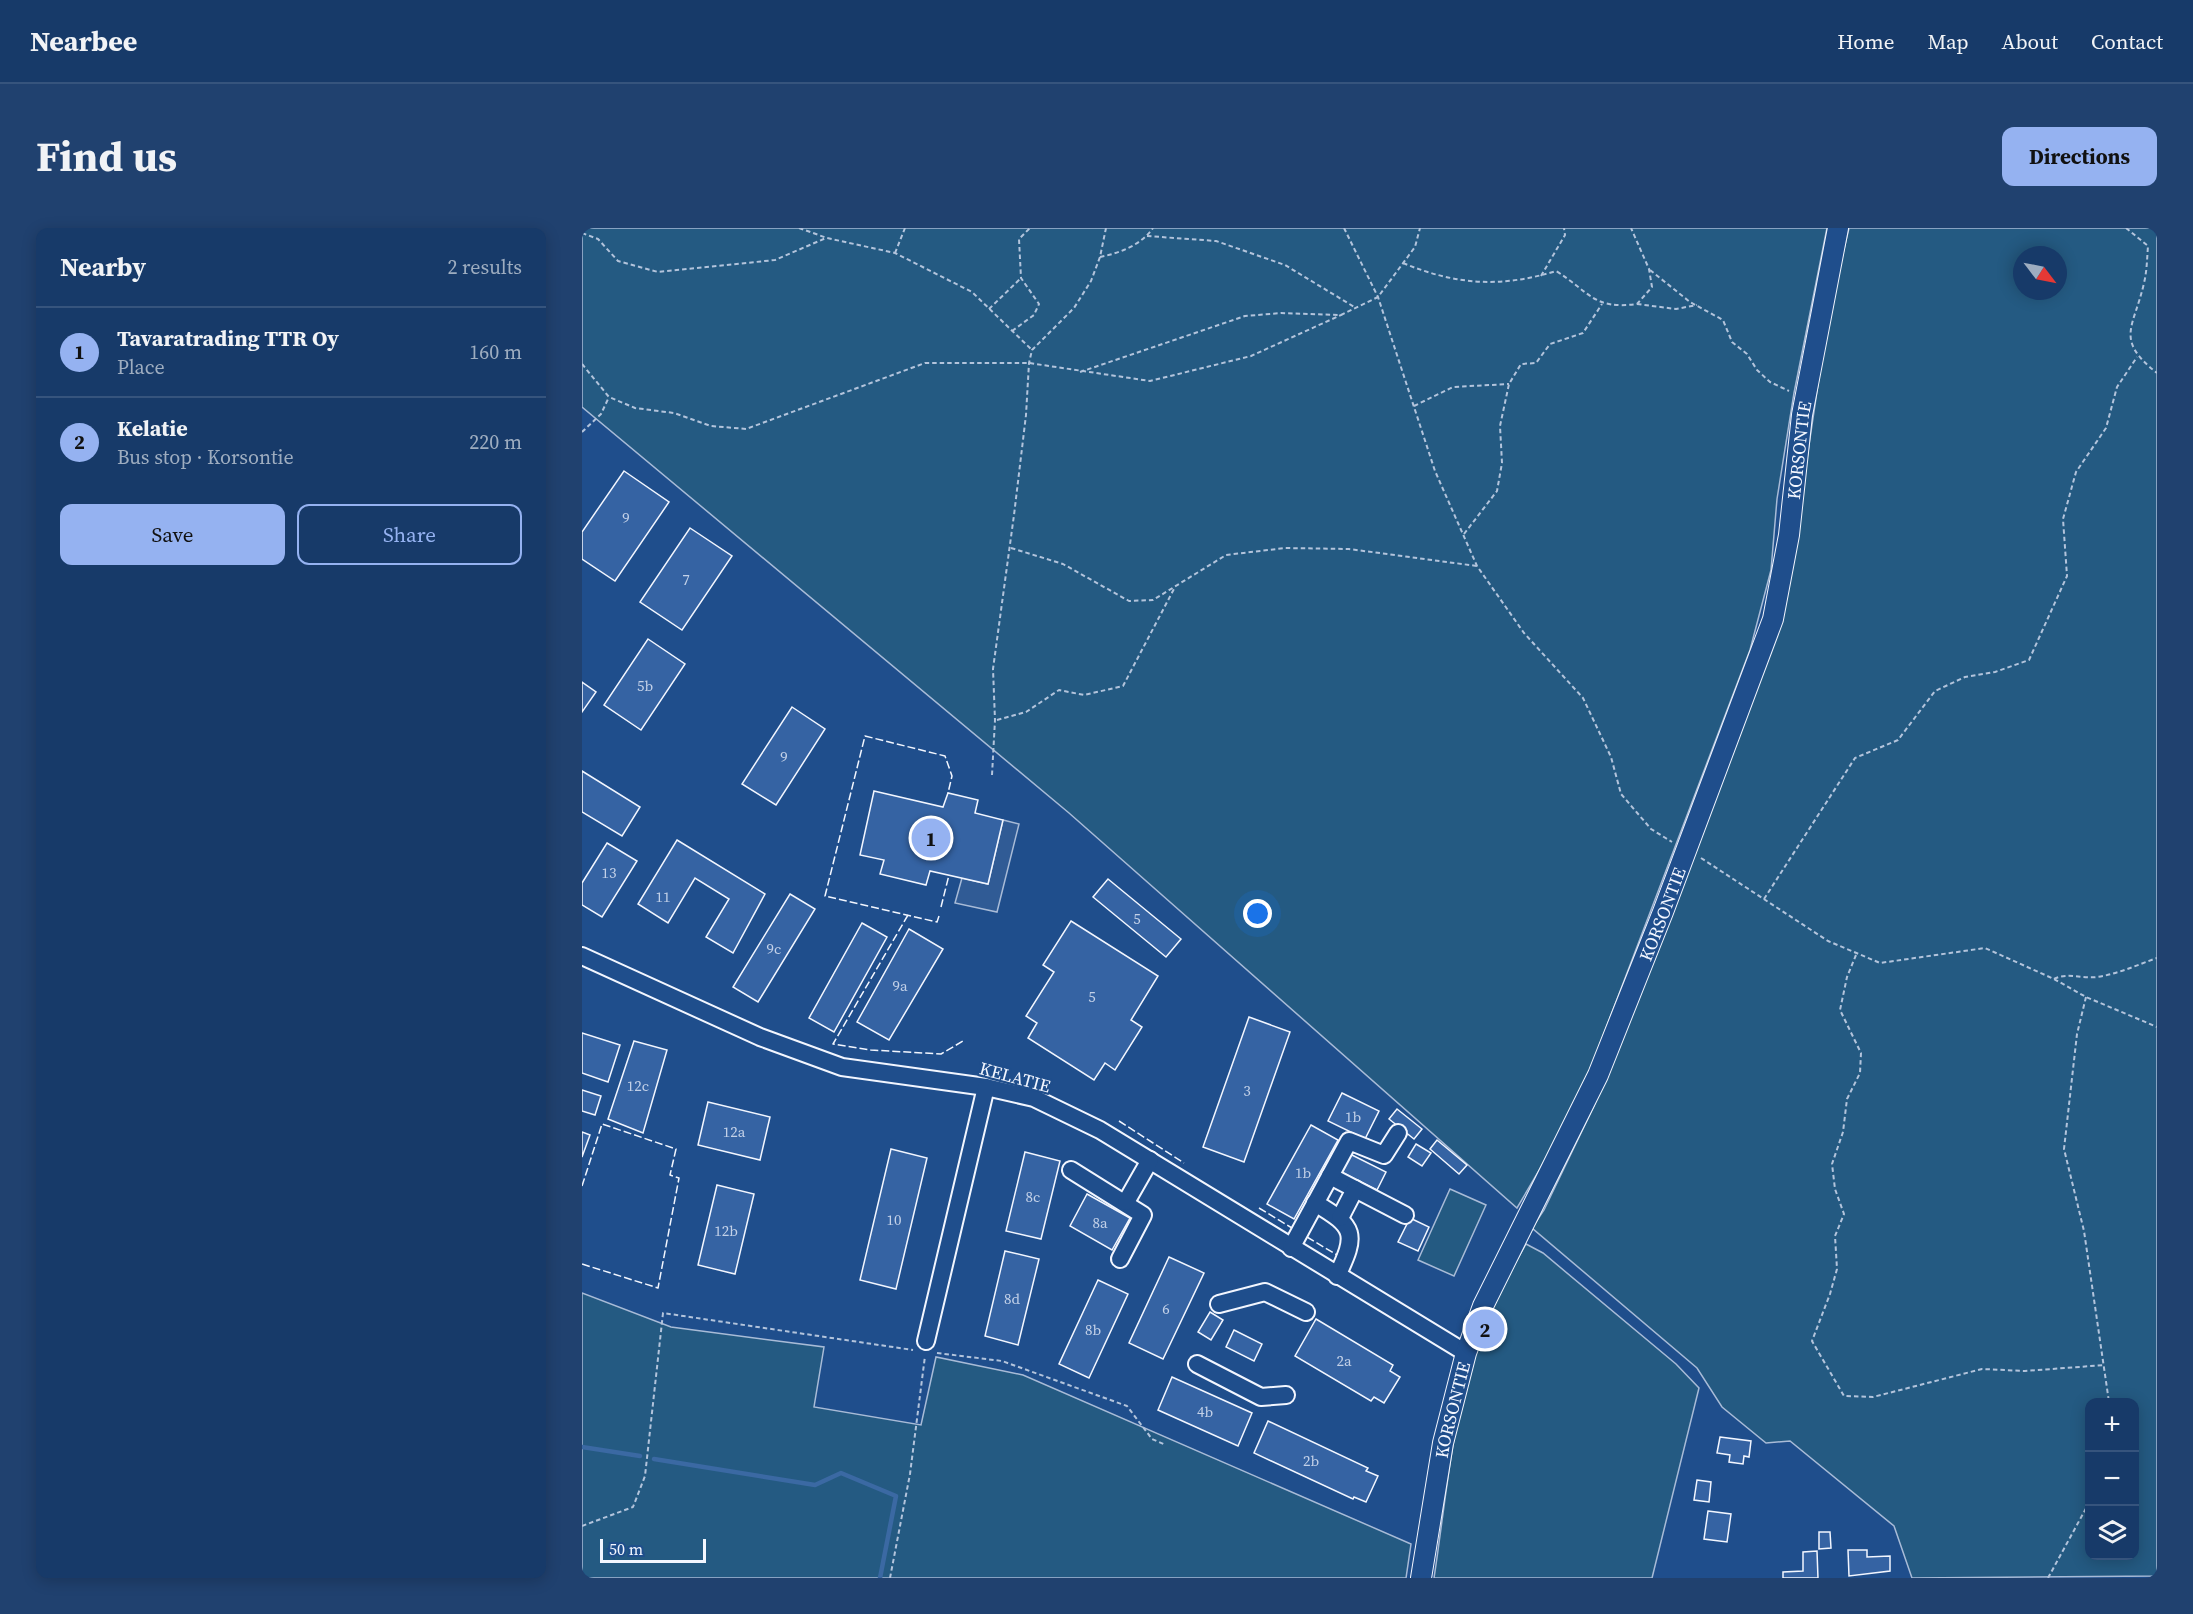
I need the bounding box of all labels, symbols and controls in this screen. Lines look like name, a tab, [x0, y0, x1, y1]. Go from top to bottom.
text: Nearbee	[30, 22, 137, 60]
text: Home	[1837, 27, 1895, 56]
text: Map	[1928, 27, 1969, 56]
text: About	[2002, 27, 2058, 56]
text: Contact	[2091, 27, 2163, 56]
text: Find us	[36, 127, 177, 185]
button: Directions	[2002, 127, 2157, 186]
north arrow	[2013, 246, 2067, 300]
text: Nearby	[60, 249, 146, 285]
text: 2 results	[447, 253, 522, 281]
text: Tavaratrading TTR Oy	[117, 323, 339, 353]
text: 1	[74, 338, 85, 366]
text: 160 m	[469, 338, 522, 366]
text: Place	[117, 353, 165, 381]
street label: KORSONTIE	[1780, 399, 1817, 501]
text: Kelatie	[117, 413, 188, 443]
text: 2	[74, 428, 85, 456]
text: 220 m	[469, 428, 522, 456]
text: Bus stop · Korsontie	[117, 443, 294, 471]
button: Save	[60, 504, 285, 565]
button: Share	[297, 504, 522, 565]
house number: 9	[622, 507, 630, 528]
house number: 7	[682, 569, 690, 590]
house number: 5b	[637, 675, 653, 696]
house number: 9	[780, 746, 788, 767]
pin: 1	[912, 816, 950, 860]
house number: 13	[601, 862, 617, 883]
street label: KORSONTIE	[1632, 863, 1691, 965]
house number: 11	[655, 886, 671, 907]
your location	[1243, 899, 1272, 928]
house number: 5	[1133, 908, 1141, 929]
house number: 9c	[767, 938, 781, 959]
house number: 9a	[892, 975, 908, 996]
house number: 5	[1088, 986, 1096, 1007]
street label: KELATIE	[977, 1055, 1054, 1099]
house number: 12c	[627, 1075, 649, 1096]
house number: 3	[1243, 1080, 1251, 1101]
house number: 1b	[1345, 1106, 1361, 1127]
house number: 12a	[723, 1121, 746, 1142]
house number: 1b	[1295, 1162, 1311, 1183]
house number: 8c	[1026, 1186, 1040, 1207]
house number: 10	[886, 1209, 902, 1230]
house number: 8a	[1092, 1212, 1108, 1233]
house number: 12b	[714, 1220, 738, 1241]
house number: 8d	[1004, 1288, 1020, 1309]
house number: 6	[1162, 1298, 1170, 1319]
pin: 2	[1466, 1306, 1504, 1352]
house number: 8b	[1085, 1319, 1101, 1340]
house number: 2a	[1336, 1350, 1352, 1371]
street label: KORSONTIE	[1428, 1359, 1476, 1460]
map controls	[2085, 1398, 2139, 1560]
button: +	[2085, 1398, 2139, 1452]
house number: 4b	[1197, 1401, 1213, 1422]
house number: 2b	[1303, 1450, 1319, 1471]
button: −	[2085, 1452, 2139, 1506]
button: layers	[2085, 1506, 2139, 1560]
scale bar	[600, 1536, 706, 1564]
text: 50 m	[609, 1538, 643, 1560]

